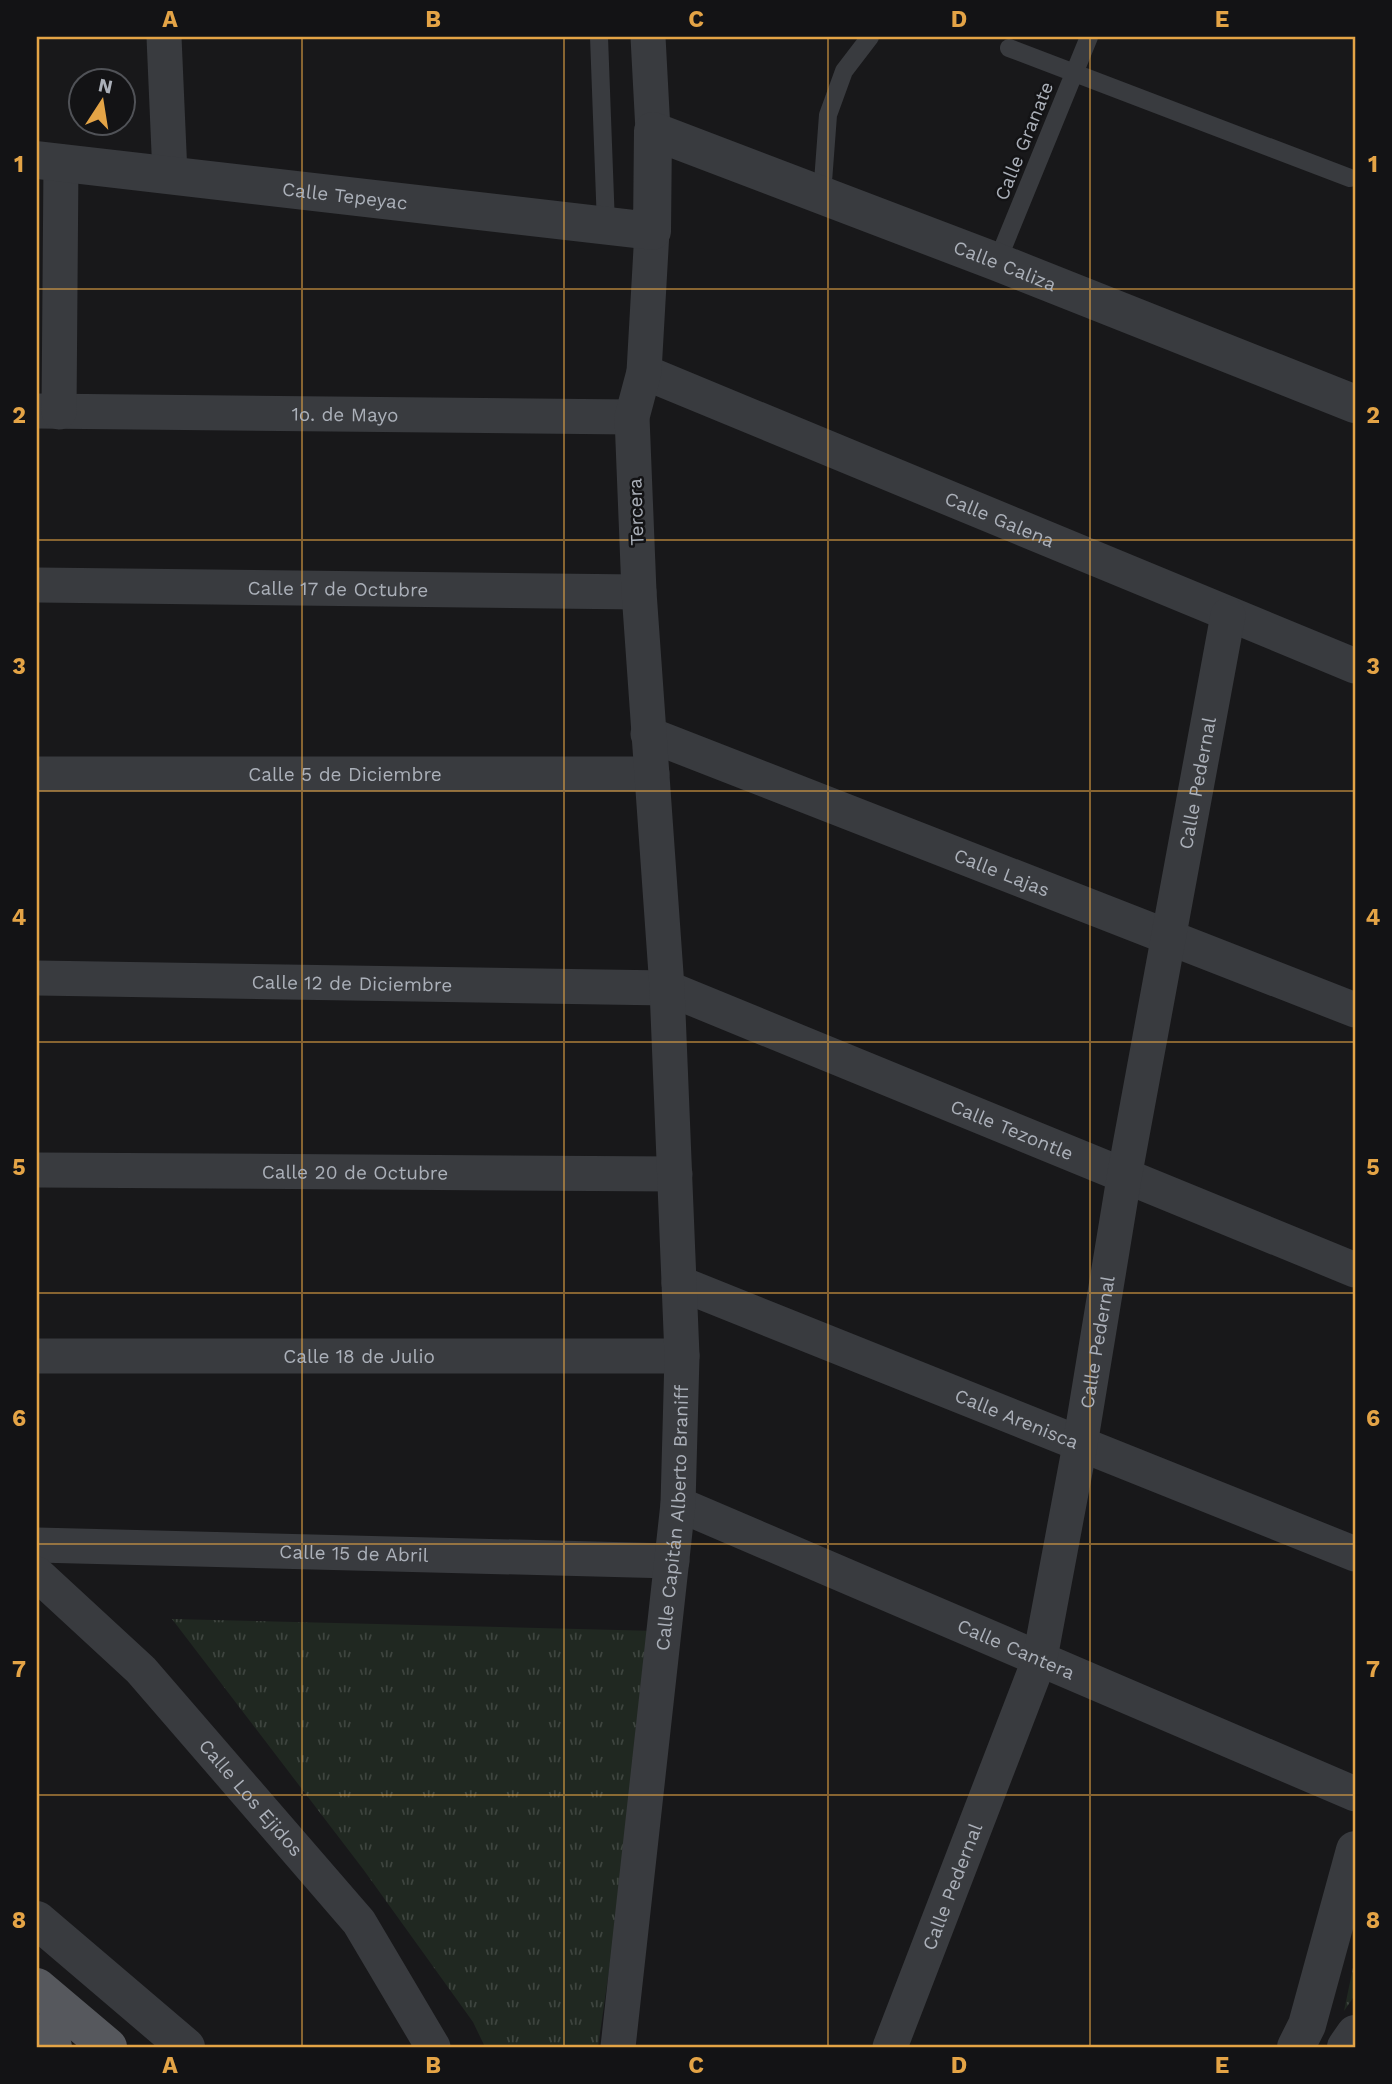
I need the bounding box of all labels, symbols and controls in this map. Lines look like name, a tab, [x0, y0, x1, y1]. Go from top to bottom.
text: A	[162, 6, 178, 33]
text: B	[425, 6, 441, 33]
text: C	[688, 6, 704, 33]
text: D	[951, 6, 967, 33]
text: E	[1215, 6, 1229, 33]
north arrow	[66, 66, 136, 136]
text: N	[96, 73, 115, 99]
street label: Calle Granate	[990, 78, 1058, 204]
text: 1	[14, 151, 24, 178]
text: 1	[1368, 151, 1378, 178]
street label: Calle Tepeyac	[281, 177, 409, 214]
street label: Calle Caliza	[950, 235, 1060, 296]
text: 2	[12, 402, 26, 429]
street label: 1o. de Mayo	[291, 402, 399, 426]
text: 2	[1366, 402, 1380, 429]
street label: Tercera	[623, 478, 649, 546]
street label: Calle Galena	[941, 486, 1058, 552]
street label: Calle 17 de Octubre	[247, 576, 429, 601]
text: 3	[12, 653, 26, 680]
text: 3	[1366, 653, 1380, 680]
street label: Calle Pedernal	[1173, 715, 1221, 851]
street label: Calle 5 de Diciembre	[248, 763, 442, 786]
street label: Calle Lajas	[951, 843, 1053, 901]
text: 4	[12, 904, 27, 931]
text: 4	[1366, 904, 1381, 931]
street label: Calle 12 de Diciembre	[251, 970, 452, 996]
street label: Calle Tezontle	[947, 1094, 1077, 1165]
text: 5	[12, 1154, 26, 1181]
text: 5	[1366, 1154, 1380, 1181]
street label: Calle 20 de Octubre	[262, 1160, 448, 1184]
street label: Calle Pedernal	[1075, 1274, 1119, 1410]
street label: Calle 18 de Julio	[283, 1345, 435, 1368]
street label: Calle Arenisca	[952, 1383, 1082, 1454]
street label: Calle Capitán Alberto Braniff	[650, 1385, 693, 1652]
text: 6	[12, 1405, 26, 1432]
text: 6	[1366, 1405, 1380, 1432]
street label: Calle 15 de Abril	[279, 1540, 429, 1566]
street label: Calle Cantera	[954, 1614, 1079, 1684]
text: 7	[12, 1656, 26, 1683]
text: 7	[1366, 1656, 1380, 1683]
street label: Calle Los Ejidos	[194, 1734, 308, 1861]
street label: Calle Pedernal	[917, 1820, 987, 1953]
text: 8	[12, 1907, 26, 1934]
text: 8	[1366, 1907, 1380, 1934]
text: A	[162, 2052, 178, 2079]
text: B	[425, 2052, 441, 2079]
text: C	[688, 2052, 704, 2079]
text: D	[951, 2052, 967, 2079]
text: E	[1215, 2052, 1229, 2079]

